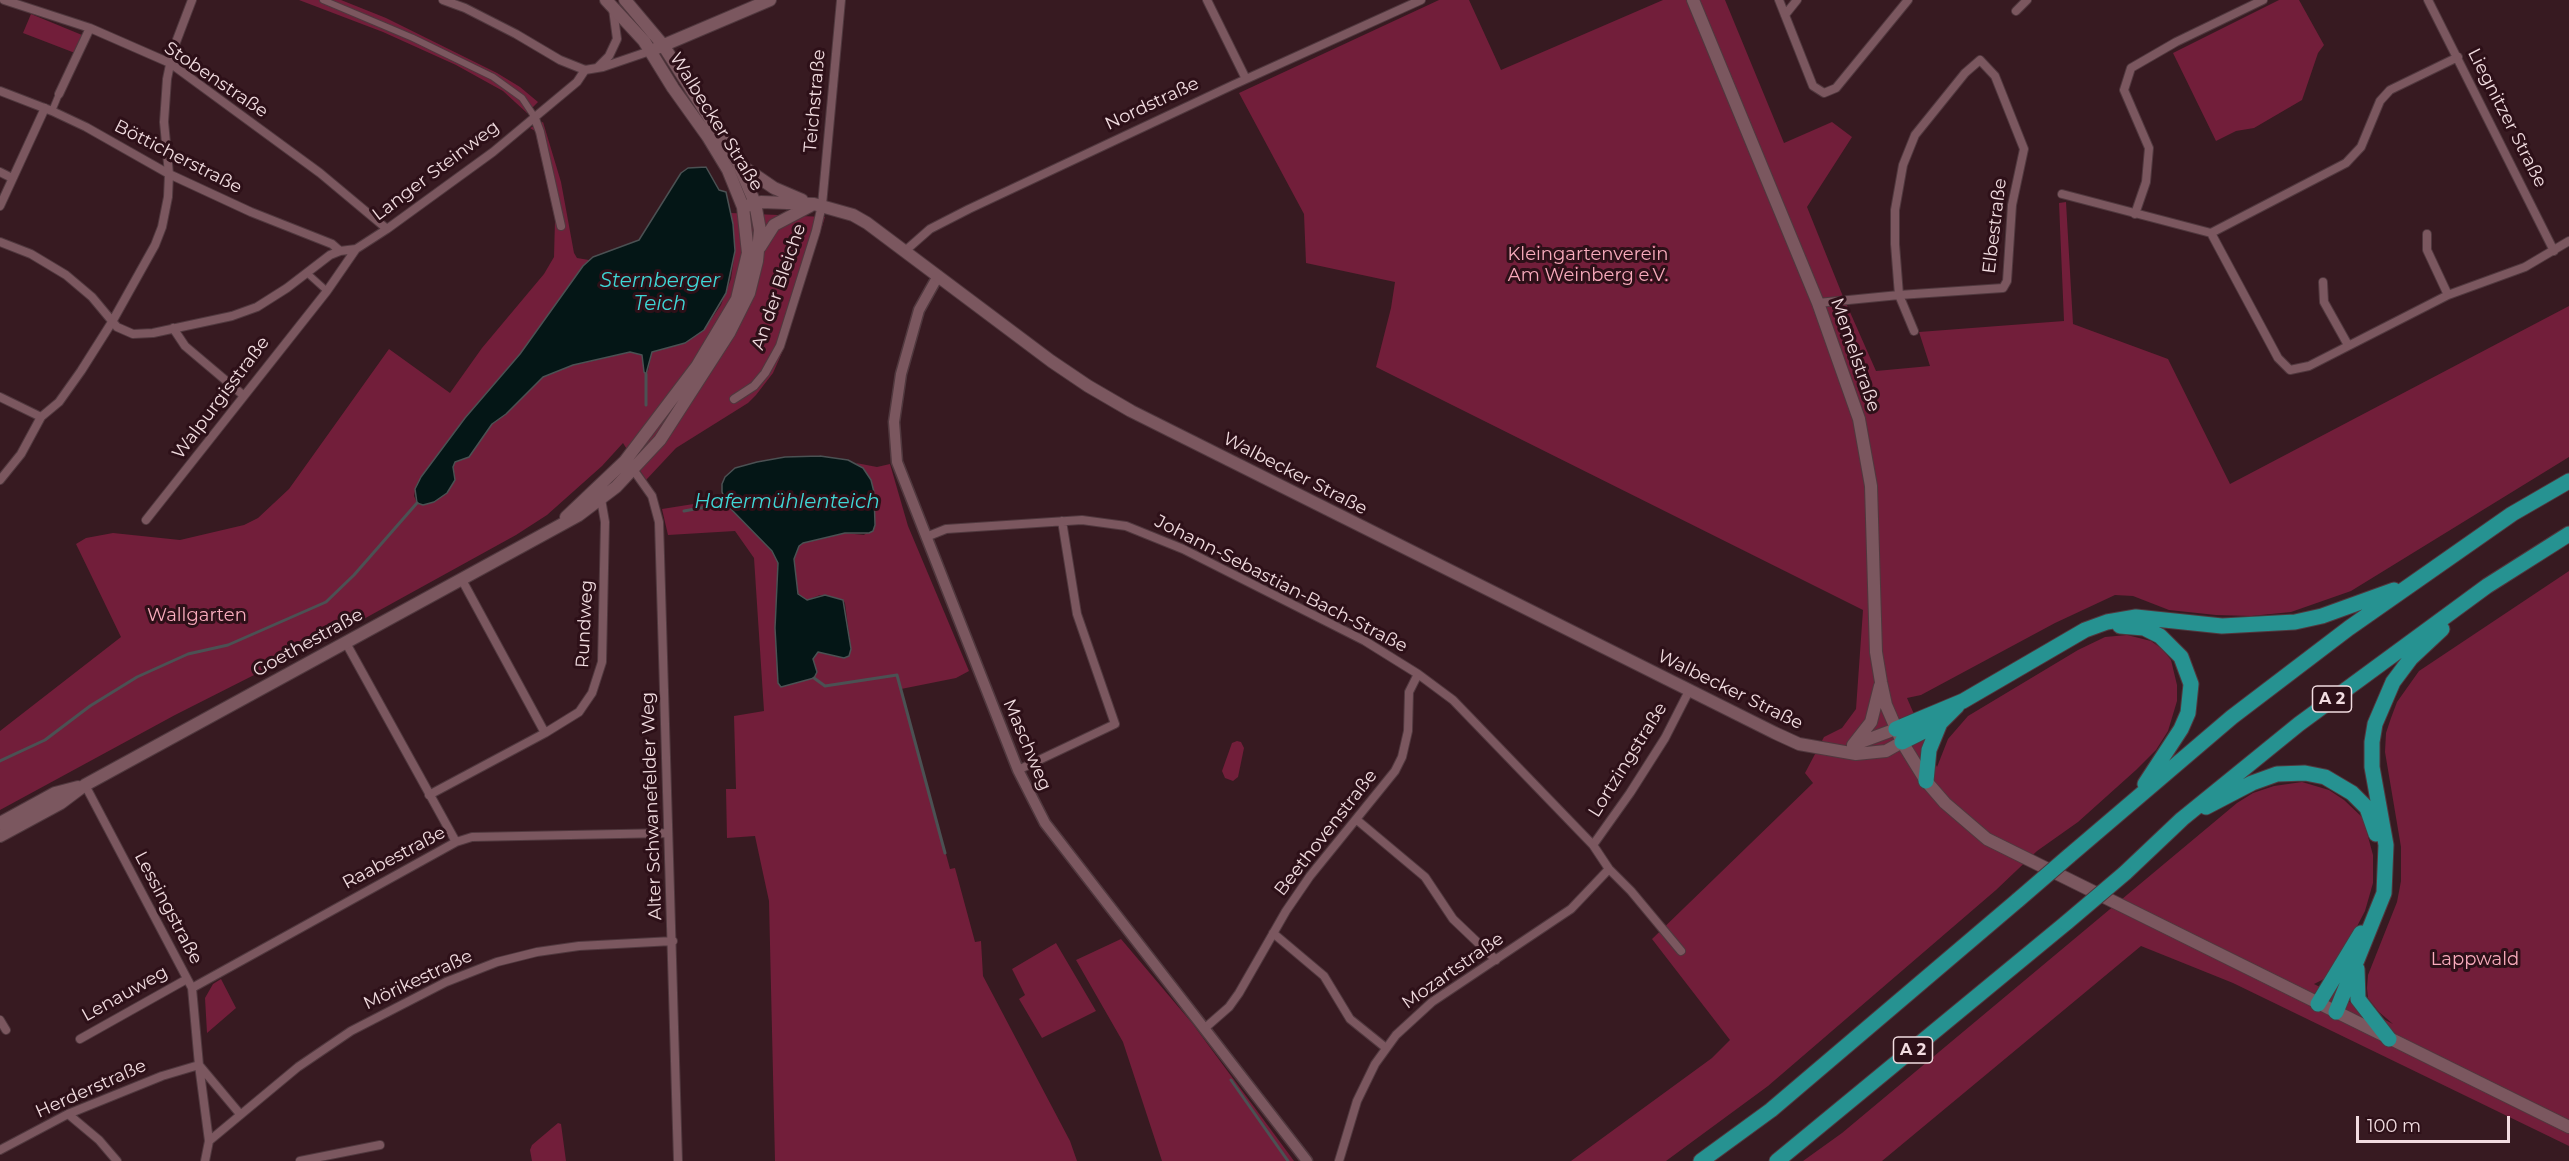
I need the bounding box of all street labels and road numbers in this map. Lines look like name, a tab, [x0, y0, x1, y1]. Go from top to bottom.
street label: Stobenstraße	[160, 37, 272, 123]
street label: Liegnitzer Straße	[2463, 45, 2551, 191]
street label: Walbecker Straße	[665, 49, 767, 195]
street label: Teichstraße	[800, 49, 830, 153]
street label: Nordstraße	[1102, 73, 1202, 135]
street label: Bötticherstraße	[111, 116, 245, 198]
street label: Langer Steinweg	[368, 116, 504, 226]
street label: Elbestraße	[1978, 177, 2012, 275]
street label: An der Bleiche	[747, 221, 811, 353]
street label: Memelstraße	[1825, 295, 1885, 415]
street label: Walpurgisstraße	[168, 332, 274, 464]
street label: Walbecker Straße	[1219, 428, 1371, 520]
street label: Johann-Sebastian-Bach-Straße	[1151, 511, 1411, 657]
street label: Rundweg	[572, 579, 598, 669]
street label: Goethestraße	[249, 604, 367, 682]
street label: Walbecker Straße	[1654, 645, 1806, 735]
road number: A 2	[2312, 686, 2352, 712]
street label: Alter Schwanefelder Weg	[637, 691, 667, 921]
street label: Maschweg	[998, 696, 1056, 794]
street label: Lortzingstraße	[1584, 699, 1672, 821]
street label: Beethovenstraße	[1270, 766, 1382, 900]
street label: Raabestraße	[339, 822, 449, 894]
street label: Lessingstraße	[129, 848, 207, 968]
street label: Mozartstraße	[1398, 928, 1508, 1014]
street label: Mörikestraße	[360, 945, 476, 1015]
street label: Lenauweg	[78, 962, 172, 1026]
road number: A 2	[1894, 1037, 1932, 1063]
street label: Herderstraße	[32, 1055, 150, 1123]

